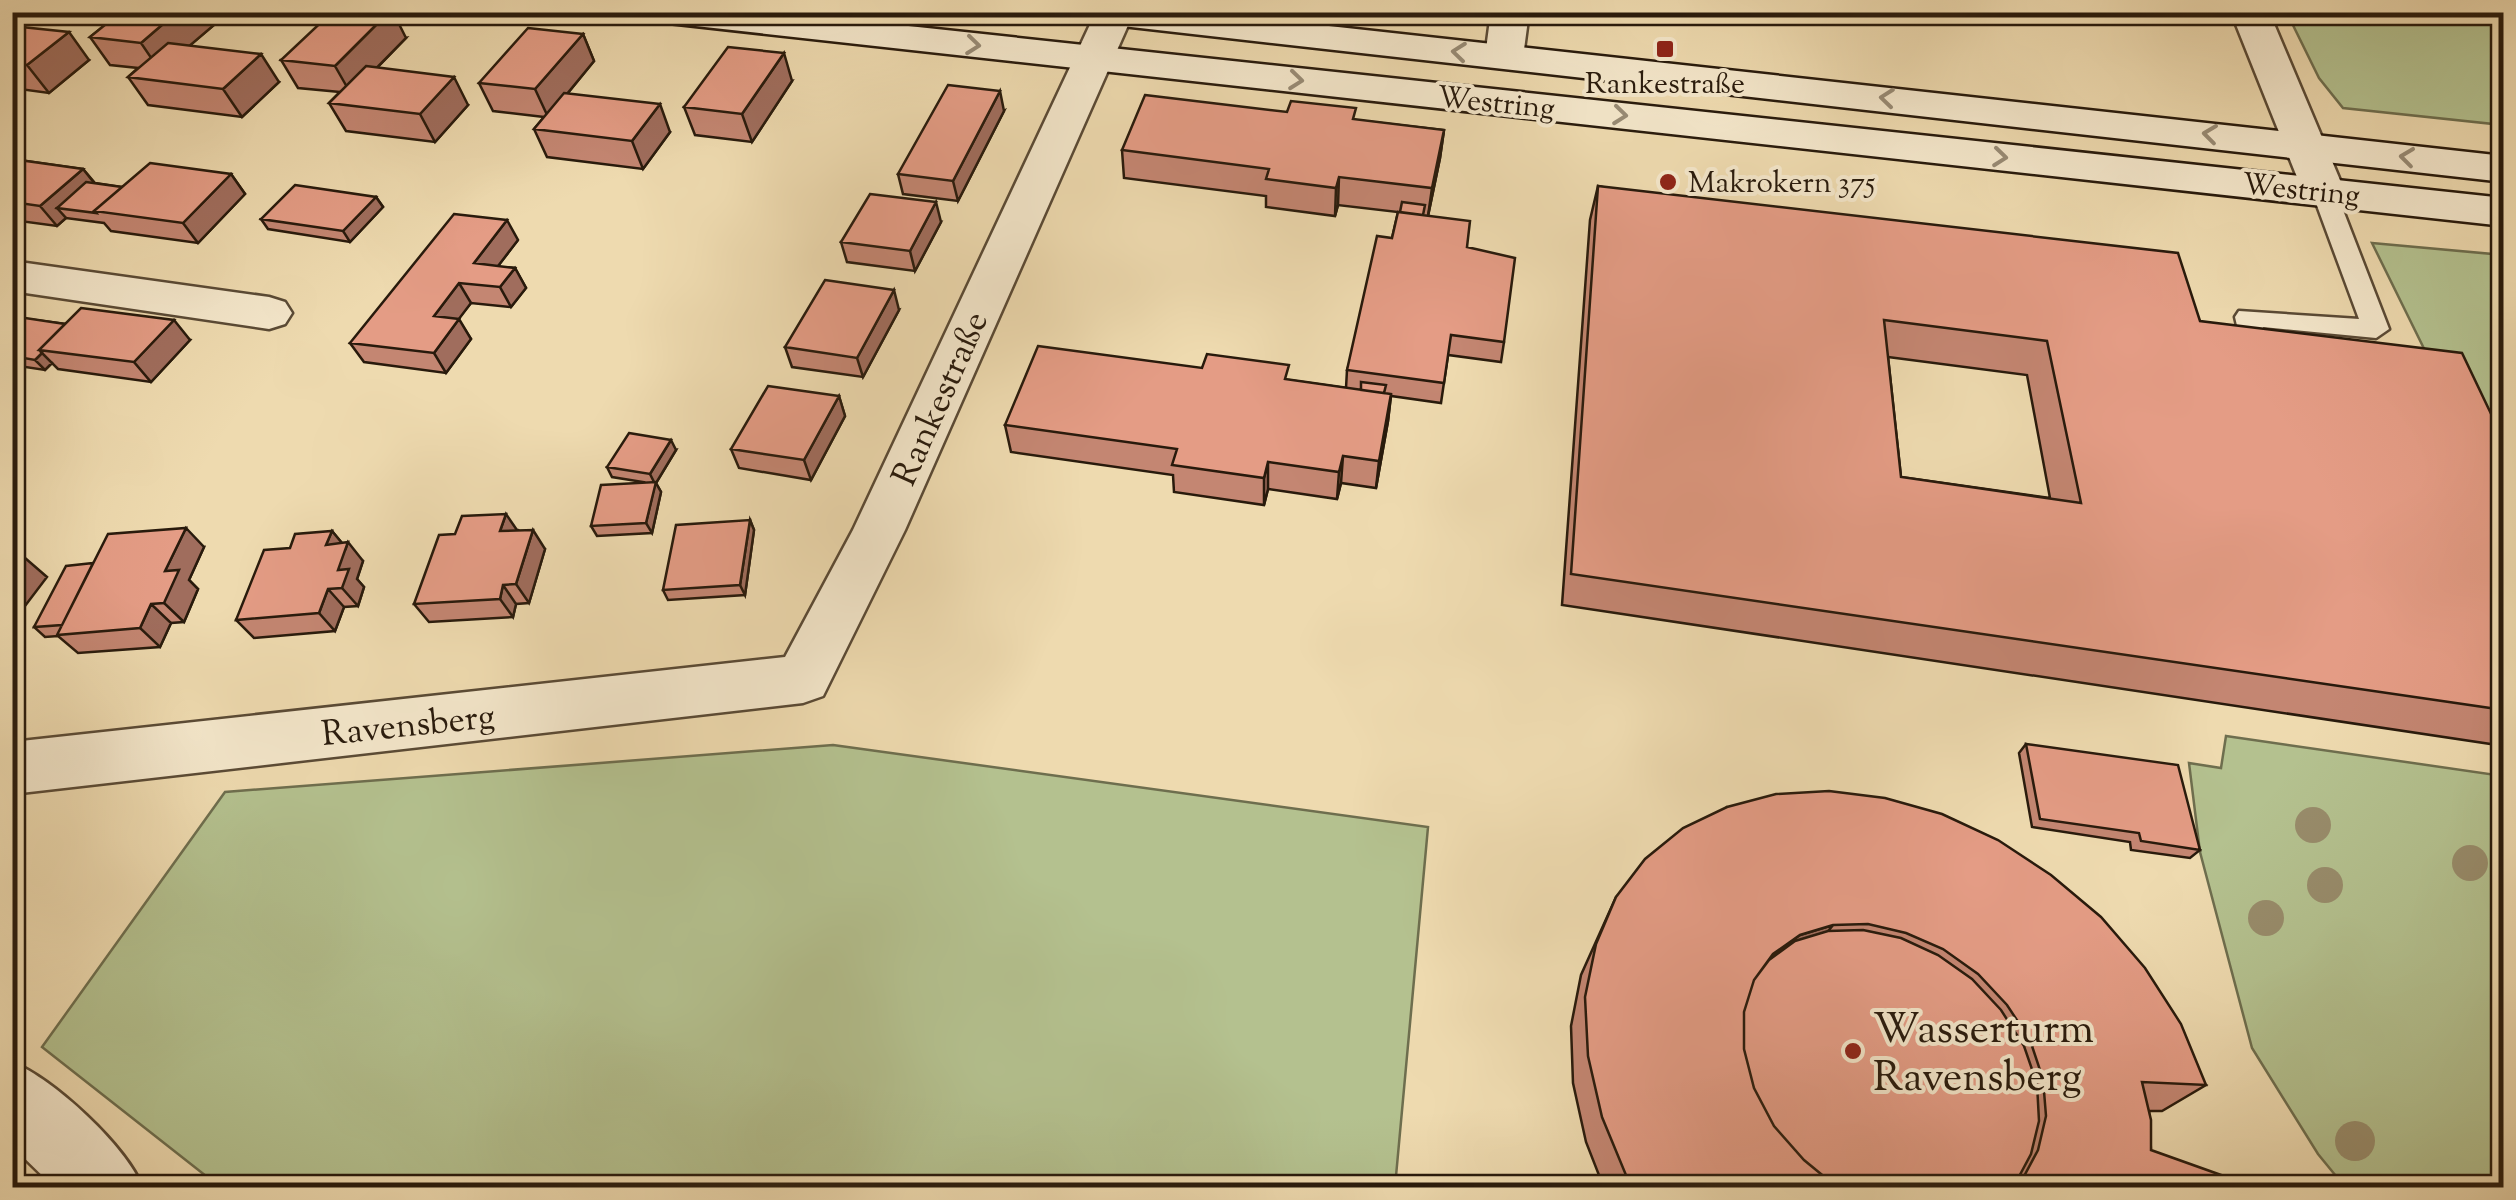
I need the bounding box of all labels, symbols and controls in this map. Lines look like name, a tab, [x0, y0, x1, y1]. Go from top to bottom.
one-way arrow	[966, 34, 982, 55]
marker: Rankestraße	[1654, 38, 1676, 60]
one-way arrow	[1451, 42, 1467, 63]
place label: Rankestraße	[1585, 64, 1745, 107]
one-way arrow	[1289, 69, 1305, 90]
street label: Westring	[1435, 77, 1557, 132]
one-way arrow	[1879, 88, 1895, 109]
one-way arrow	[1612, 104, 1628, 125]
one-way arrow	[2202, 124, 2218, 145]
one-way arrow	[1992, 145, 2008, 167]
one-way arrow	[2398, 147, 2414, 168]
place label: Makrokern 375	[1688, 163, 1875, 206]
street label: Westring	[2240, 164, 2362, 219]
marker: Makrokern 375	[1657, 171, 1679, 193]
street label: Rankestraße	[881, 304, 1003, 495]
street label: Ravensberg	[319, 693, 498, 762]
place label: Wasserturm Ravensberg	[1873, 1002, 2094, 1110]
marker: Wasserturm Ravensberg	[1842, 1040, 1864, 1062]

